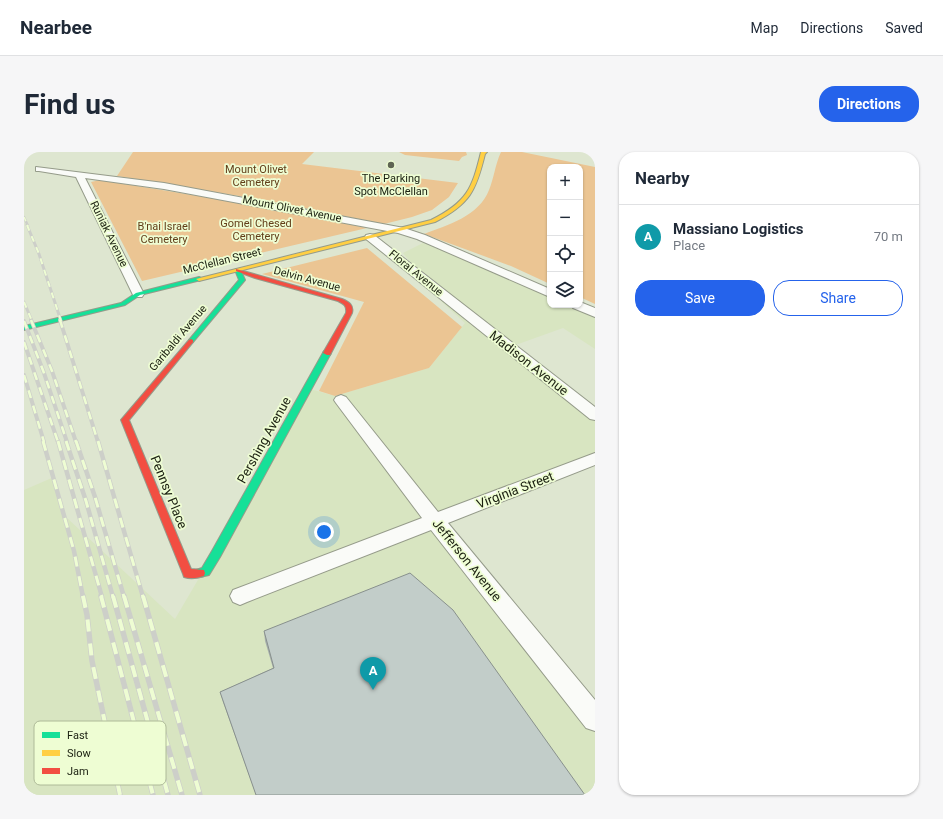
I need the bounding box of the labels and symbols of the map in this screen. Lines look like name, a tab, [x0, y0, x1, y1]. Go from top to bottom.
marker: The Parking Spot McClellan	[386, 160, 396, 170]
park label: Mount Olivet Cemetery	[225, 163, 287, 189]
place label: The Parking Spot McClellan	[354, 172, 428, 198]
street label: Mount Olivet Avenue	[241, 193, 343, 225]
street label: Runiak Avenue	[87, 199, 131, 269]
park label: Gomel Chesed Cemetery	[220, 217, 292, 243]
park label: B'nai Israel Cemetery	[138, 220, 190, 246]
street label: McClellan Street	[182, 245, 263, 277]
street label: Floral Avenue	[386, 247, 446, 299]
street label: Delvin Avenue	[272, 264, 342, 294]
street label: Garibaldi Avenue	[147, 302, 210, 374]
street label: Madison Avenue	[487, 328, 572, 399]
street label: Pershing Avenue	[234, 394, 294, 486]
street label: Pennsy Place	[148, 453, 191, 531]
street label: Virginia Street	[474, 468, 556, 512]
street label: Jefferson Avenue	[429, 516, 505, 604]
your location	[314, 522, 334, 542]
pin: A	[360, 657, 386, 690]
legend	[34, 721, 166, 785]
text: Fast	[67, 729, 89, 742]
text: Slow	[67, 747, 91, 760]
text: Jam	[67, 765, 89, 778]

